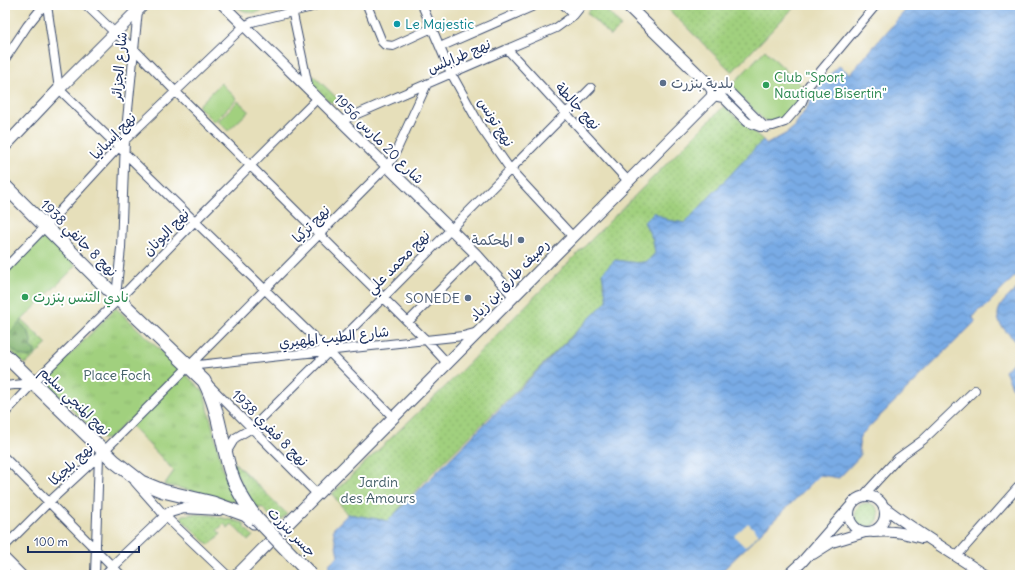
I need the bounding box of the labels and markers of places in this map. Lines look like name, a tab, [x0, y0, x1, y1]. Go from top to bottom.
place label: Le Majestic	[405, 15, 474, 33]
marker: Le Majestic	[392, 19, 402, 29]
place label: Club "Sport Nautique Bisertin"	[774, 68, 887, 102]
place label: بلدية بنزرت	[671, 74, 733, 92]
marker: بلدية بنزرت	[658, 78, 668, 88]
marker: Club "Sport Nautique Bisertin"	[761, 80, 771, 90]
place label: المحكمة	[472, 231, 513, 249]
marker: المحكمة	[516, 235, 526, 245]
place label: نادي التنس بنزرت	[33, 288, 129, 308]
place label: SONEDE	[405, 289, 460, 307]
marker: نادي التنس بنزرت	[20, 292, 30, 302]
marker: SONEDE	[463, 293, 473, 303]

